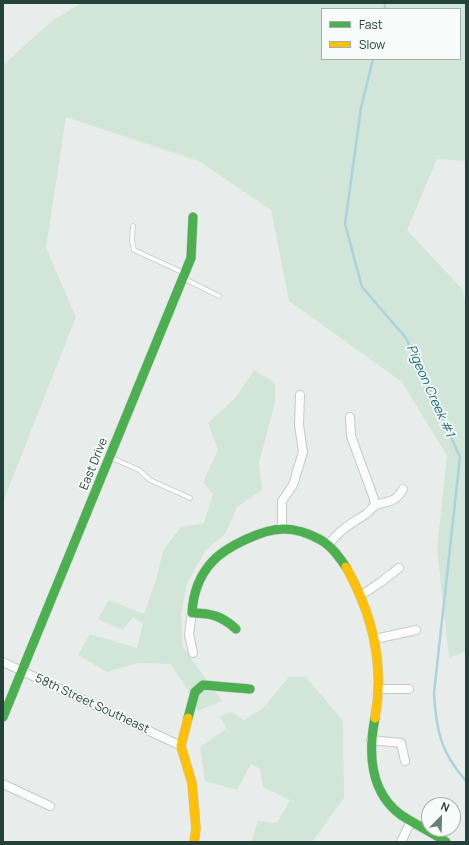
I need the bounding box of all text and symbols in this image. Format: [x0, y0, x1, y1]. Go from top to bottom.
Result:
legend [321, 8, 461, 60]
text: Fast [359, 16, 383, 33]
text: Slow [359, 36, 385, 53]
water label: Pigeon Creek #1 [403, 342, 457, 440]
street label: East Drive [77, 436, 111, 492]
street label: 58th Street Southeast [33, 671, 151, 737]
north arrow [421, 797, 461, 837]
text: N [439, 798, 452, 815]

